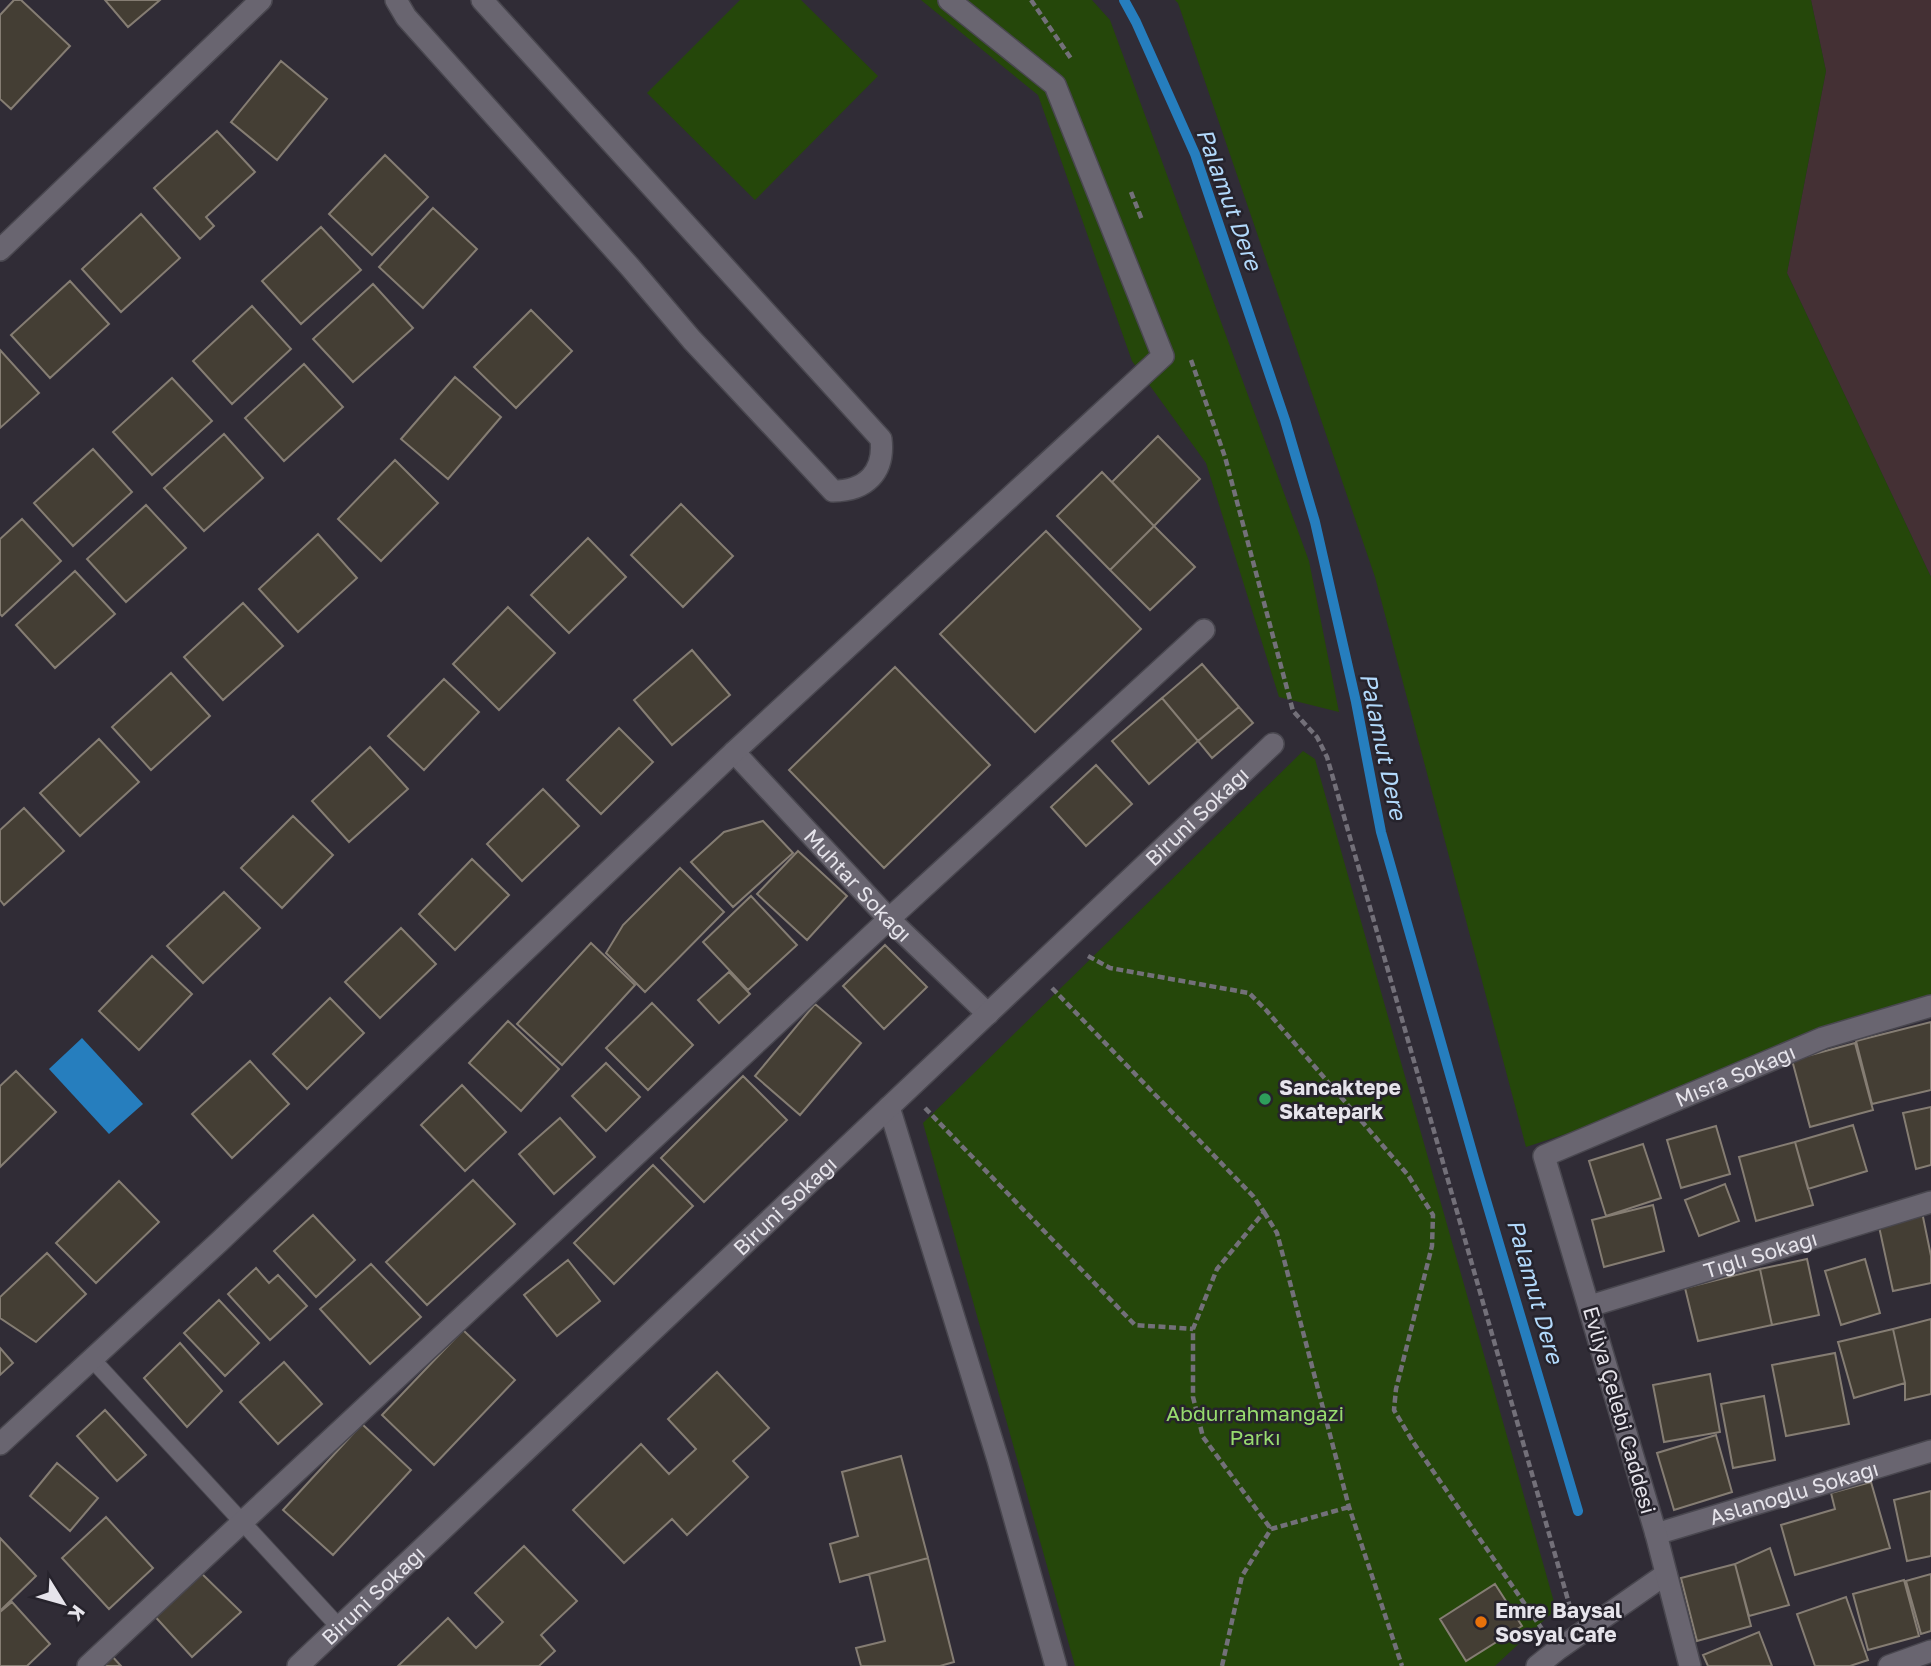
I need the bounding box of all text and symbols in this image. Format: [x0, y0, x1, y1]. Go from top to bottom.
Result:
water label: Palamut Dere [1191, 124, 1269, 275]
water label: Palamut Dere [1355, 670, 1414, 823]
street label: Biruni Sokağı [1140, 761, 1254, 871]
street label: Muhtar Sokağı [799, 823, 917, 947]
street label: Mısra Sokağı [1671, 1038, 1799, 1112]
place label: Sancaktepe Skatepark [1279, 1074, 1401, 1124]
marker: Sancaktepe Skatepark [1257, 1091, 1273, 1107]
street label: Biruni Sokağı [728, 1151, 842, 1261]
water label: Palamut Dere [1502, 1216, 1570, 1368]
street label: Tığlı Sokağı [1700, 1225, 1820, 1284]
street label: Evliya Çelebi Caddesi [1578, 1303, 1662, 1517]
park label: Abdurrahmangazi Parkı [1166, 1400, 1344, 1450]
street label: Aslanoğlu Sokağı [1706, 1455, 1881, 1530]
street label: Biruni Sokağı [316, 1540, 430, 1650]
north arrow [28, 1568, 98, 1638]
place label: Emre Baysal Sosyal Cafe [1495, 1597, 1622, 1647]
text: K [64, 1601, 90, 1626]
marker: Emre Baysal Sosyal Cafe [1473, 1614, 1489, 1630]

